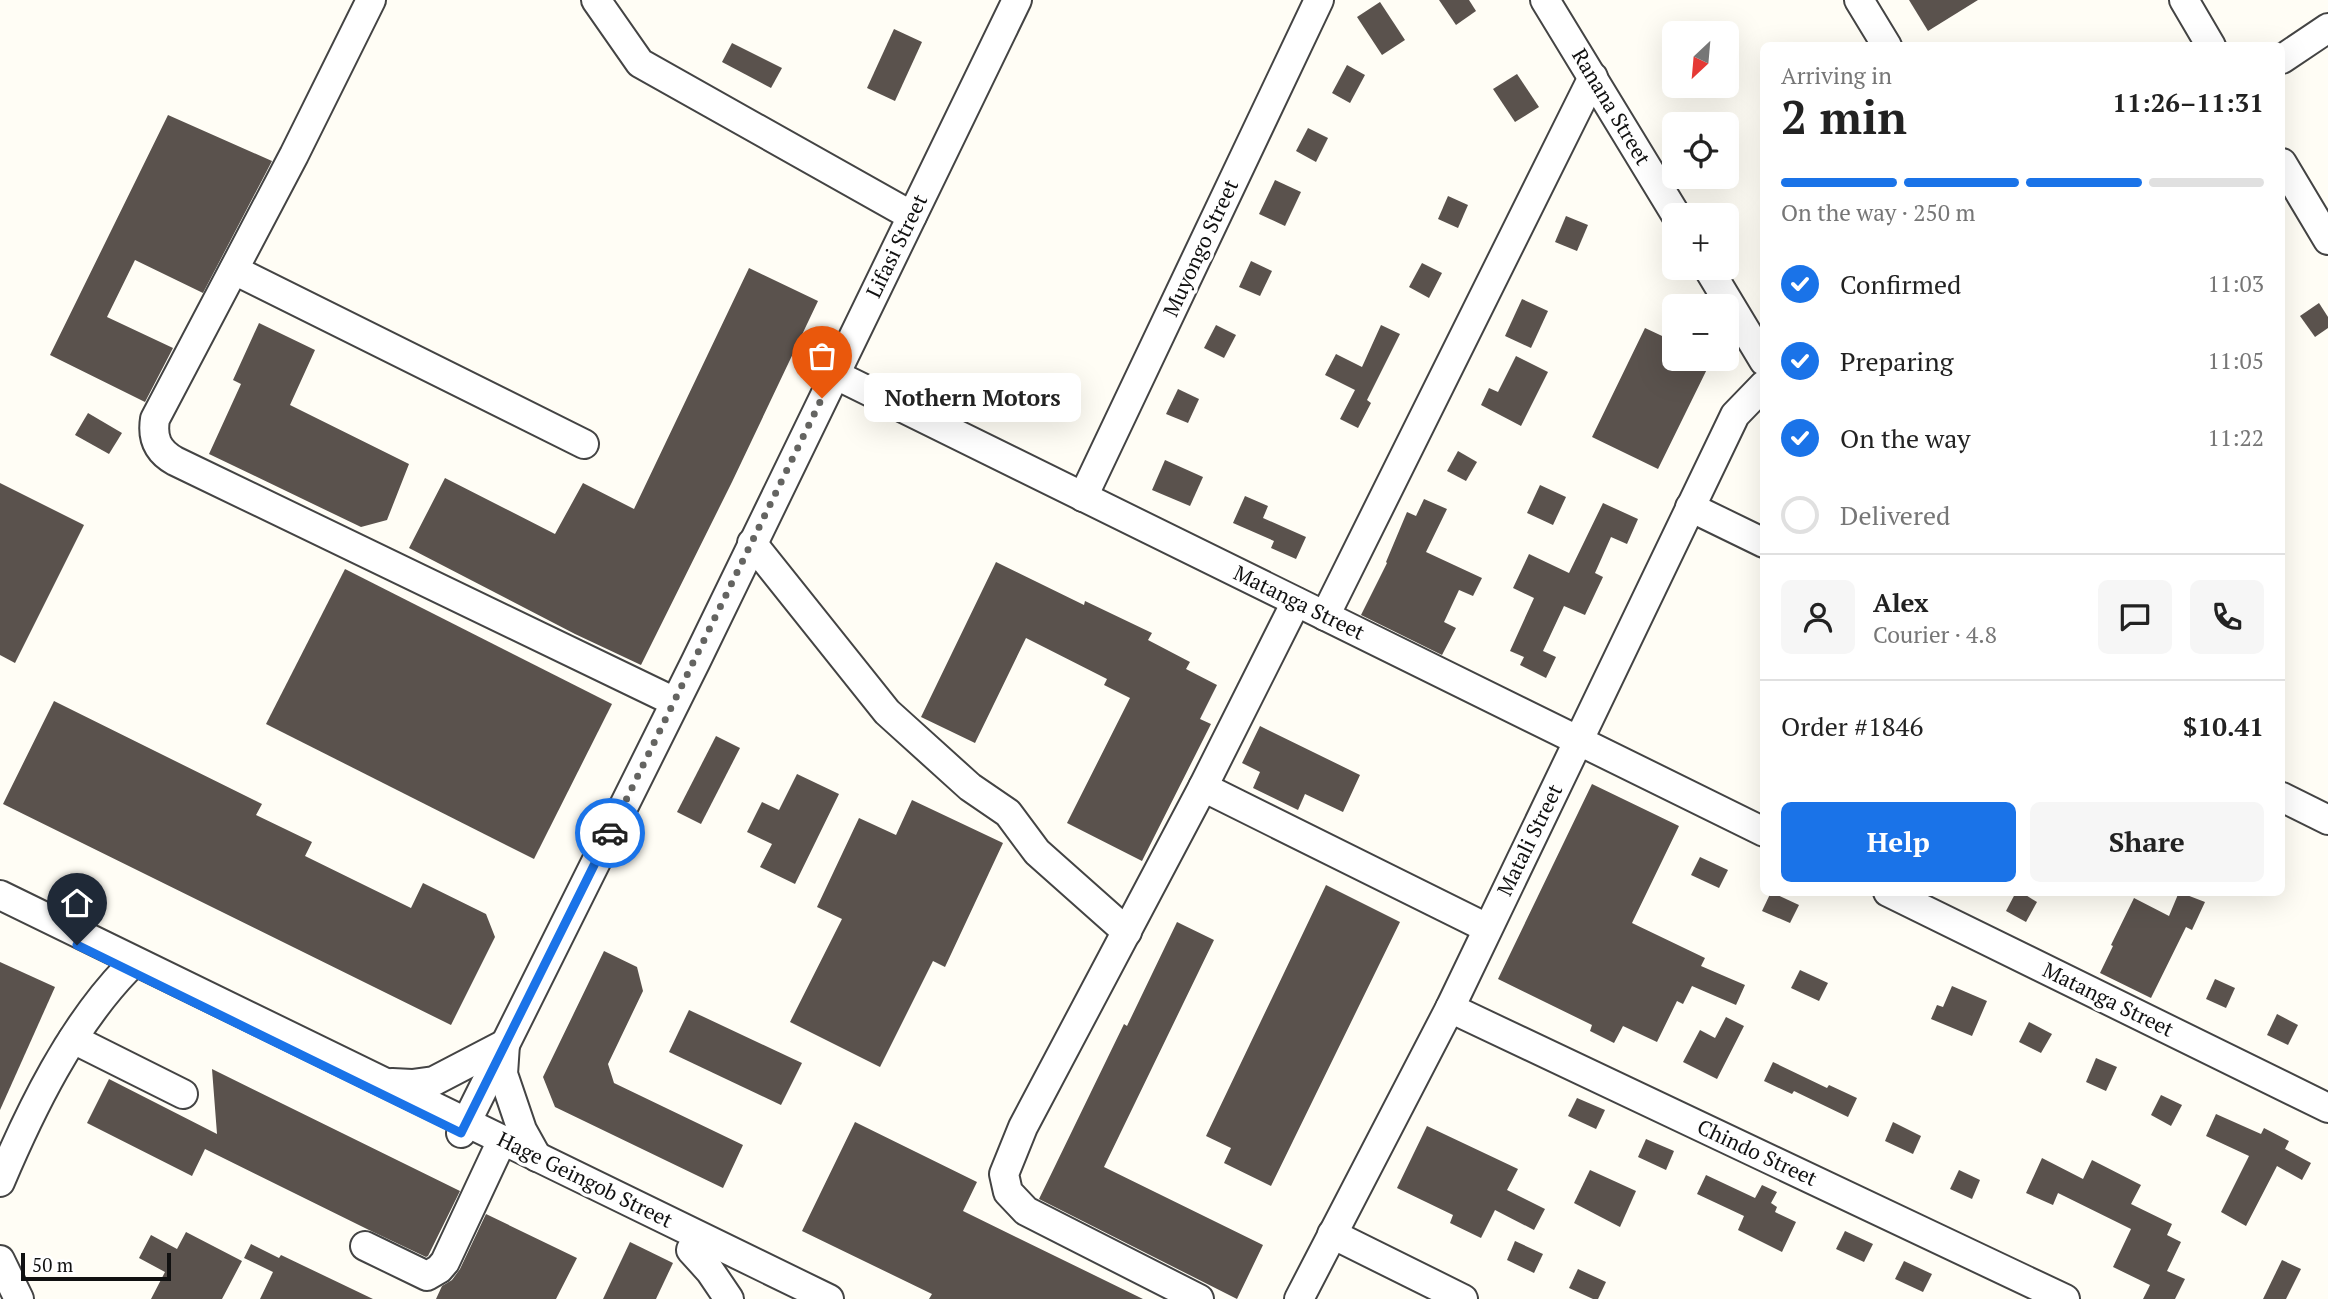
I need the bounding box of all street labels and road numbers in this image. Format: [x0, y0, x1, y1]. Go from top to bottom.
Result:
street label: Ranana Street [1566, 43, 1658, 170]
street label: Muyongo Street [1156, 174, 1244, 321]
street label: Lifasi Street [859, 189, 933, 302]
street label: Matanga Street [1229, 558, 1370, 646]
street label: Matali Street [1490, 779, 1568, 900]
street label: Matanga Street [2038, 955, 2179, 1043]
street label: Chindo Street [1693, 1112, 1822, 1192]
street label: Hage Geingob Street [493, 1125, 678, 1234]

